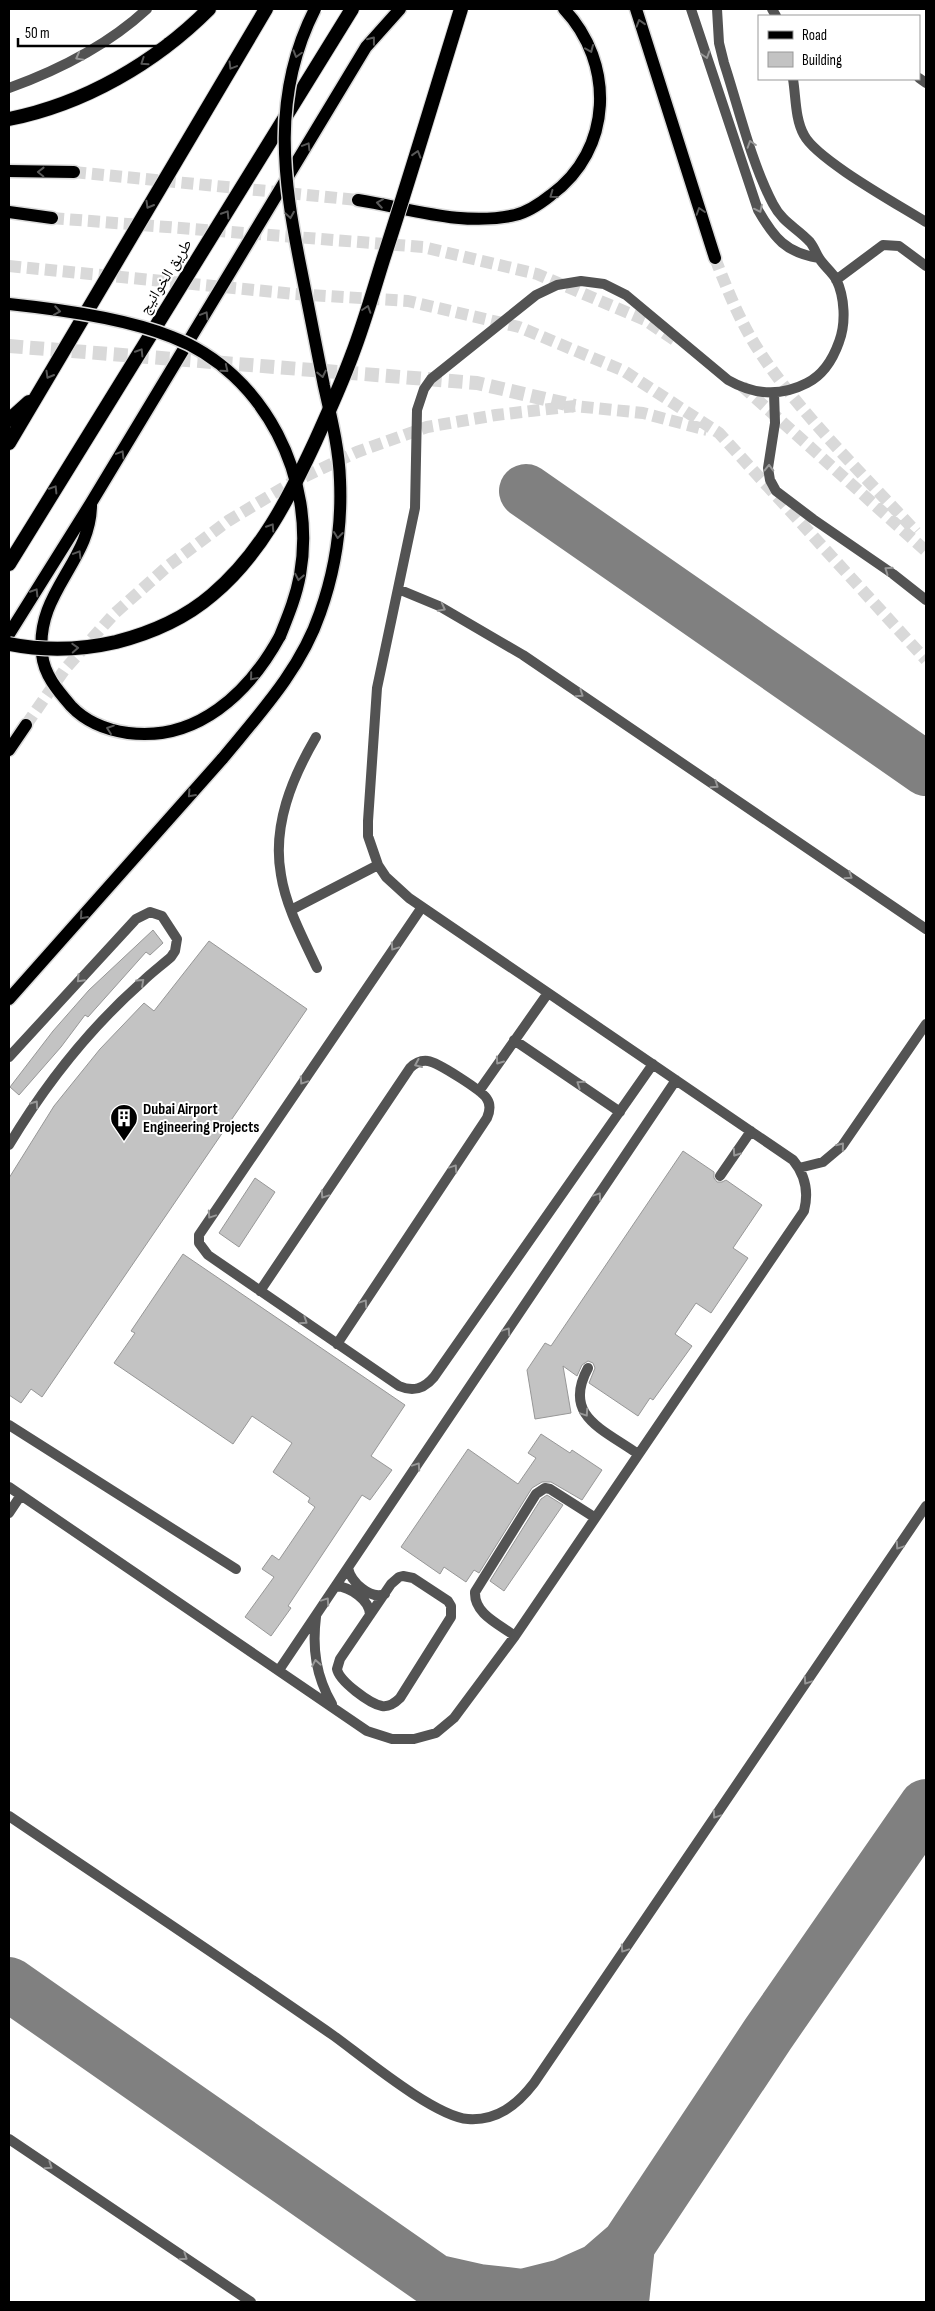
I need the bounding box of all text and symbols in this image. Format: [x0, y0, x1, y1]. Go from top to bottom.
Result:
scale bar [18, 15, 165, 47]
legend [758, 15, 920, 80]
one-way arrow [636, 19, 646, 28]
text: 50 m [25, 24, 50, 43]
text: Road [802, 26, 827, 45]
one-way arrow [367, 37, 375, 46]
one-way arrow [584, 44, 594, 53]
one-way arrow [75, 50, 84, 60]
one-way arrow [292, 50, 303, 58]
one-way arrow [700, 50, 710, 59]
text: Building [802, 51, 842, 70]
one-way arrow [140, 56, 150, 65]
one-way arrow [229, 60, 239, 69]
one-way arrow [747, 141, 757, 149]
one-way arrow [301, 143, 310, 152]
one-way arrow [411, 150, 421, 159]
one-way arrow [37, 167, 45, 177]
one-way arrow [549, 188, 558, 198]
one-way arrow [376, 199, 384, 209]
one-way arrow [145, 200, 155, 209]
one-way arrow [752, 204, 763, 213]
one-way arrow [695, 208, 705, 216]
one-way arrow [220, 210, 230, 219]
one-way arrow [285, 210, 295, 219]
street label: طريق الخوانيج [135, 236, 197, 318]
one-way arrow [362, 305, 372, 313]
one-way arrow [53, 306, 61, 316]
one-way arrow [198, 312, 208, 321]
one-way arrow [134, 348, 144, 357]
one-way arrow [219, 363, 228, 372]
one-way arrow [45, 370, 55, 379]
one-way arrow [316, 370, 327, 379]
one-way arrow [114, 451, 124, 460]
one-way arrow [764, 463, 774, 471]
one-way arrow [48, 486, 57, 495]
one-way arrow [265, 523, 274, 533]
one-way arrow [333, 531, 344, 539]
one-way arrow [71, 550, 81, 559]
one-way arrow [884, 567, 894, 576]
one-way arrow [295, 573, 305, 582]
one-way arrow [28, 589, 38, 598]
one-way arrow [437, 602, 446, 612]
one-way arrow [71, 642, 79, 653]
one-way arrow [251, 671, 259, 680]
one-way arrow [574, 688, 584, 697]
one-way arrow [106, 725, 115, 735]
one-way arrow [709, 779, 719, 788]
one-way arrow [188, 789, 197, 798]
one-way arrow [844, 870, 853, 879]
one-way arrow [80, 910, 89, 919]
one-way arrow [391, 941, 400, 951]
one-way arrow [77, 974, 86, 983]
one-way arrow [136, 979, 145, 988]
one-way arrow [496, 1055, 505, 1065]
one-way arrow [414, 1058, 423, 1068]
one-way arrow [299, 1076, 309, 1085]
one-way arrow [576, 1081, 586, 1090]
one-way arrow [29, 1100, 38, 1110]
place label: Dubai Airport Engineering Projects [143, 1100, 259, 1137]
building icon: Dubai Airport Engineering Projects [109, 1103, 139, 1142]
one-way arrow [835, 1143, 843, 1152]
one-way arrow [733, 1148, 742, 1157]
one-way arrow [448, 1164, 457, 1173]
one-way arrow [321, 1190, 330, 1199]
one-way arrow [592, 1193, 601, 1202]
one-way arrow [208, 1210, 217, 1219]
one-way arrow [358, 1299, 367, 1309]
one-way arrow [298, 1315, 308, 1324]
one-way arrow [501, 1328, 511, 1337]
one-way arrow [579, 1407, 588, 1416]
one-way arrow [411, 1462, 420, 1472]
one-way arrow [896, 1541, 905, 1550]
one-way arrow [320, 1597, 329, 1607]
one-way arrow [312, 1659, 322, 1667]
one-way arrow [804, 1675, 813, 1685]
one-way arrow [713, 1809, 722, 1819]
one-way arrow [621, 1944, 631, 1953]
one-way arrow [43, 2160, 53, 2169]
one-way arrow [178, 2251, 188, 2260]

